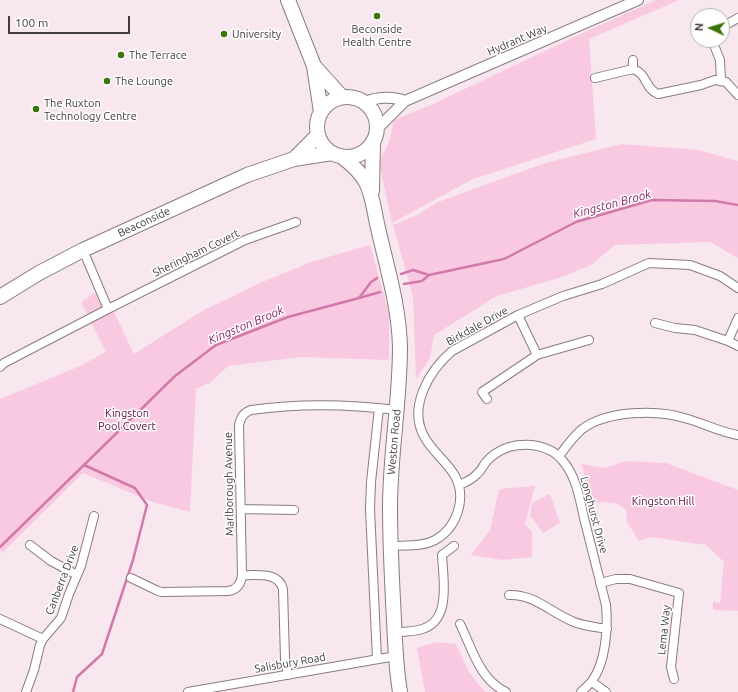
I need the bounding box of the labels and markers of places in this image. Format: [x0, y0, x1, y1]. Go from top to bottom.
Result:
marker: Beconside Health Centre [372, 11, 382, 21]
place label: Beconside Health Centre [342, 22, 412, 48]
place label: University [232, 27, 281, 41]
marker: University [219, 29, 229, 39]
place label: The Terrace [129, 48, 187, 62]
marker: The Terrace [116, 50, 126, 60]
place label: The Lounge [115, 74, 173, 88]
marker: The Lounge [102, 76, 112, 86]
place label: The Ruxton Technology Centre [44, 96, 137, 122]
marker: The Ruxton Technology Centre [31, 104, 41, 114]

